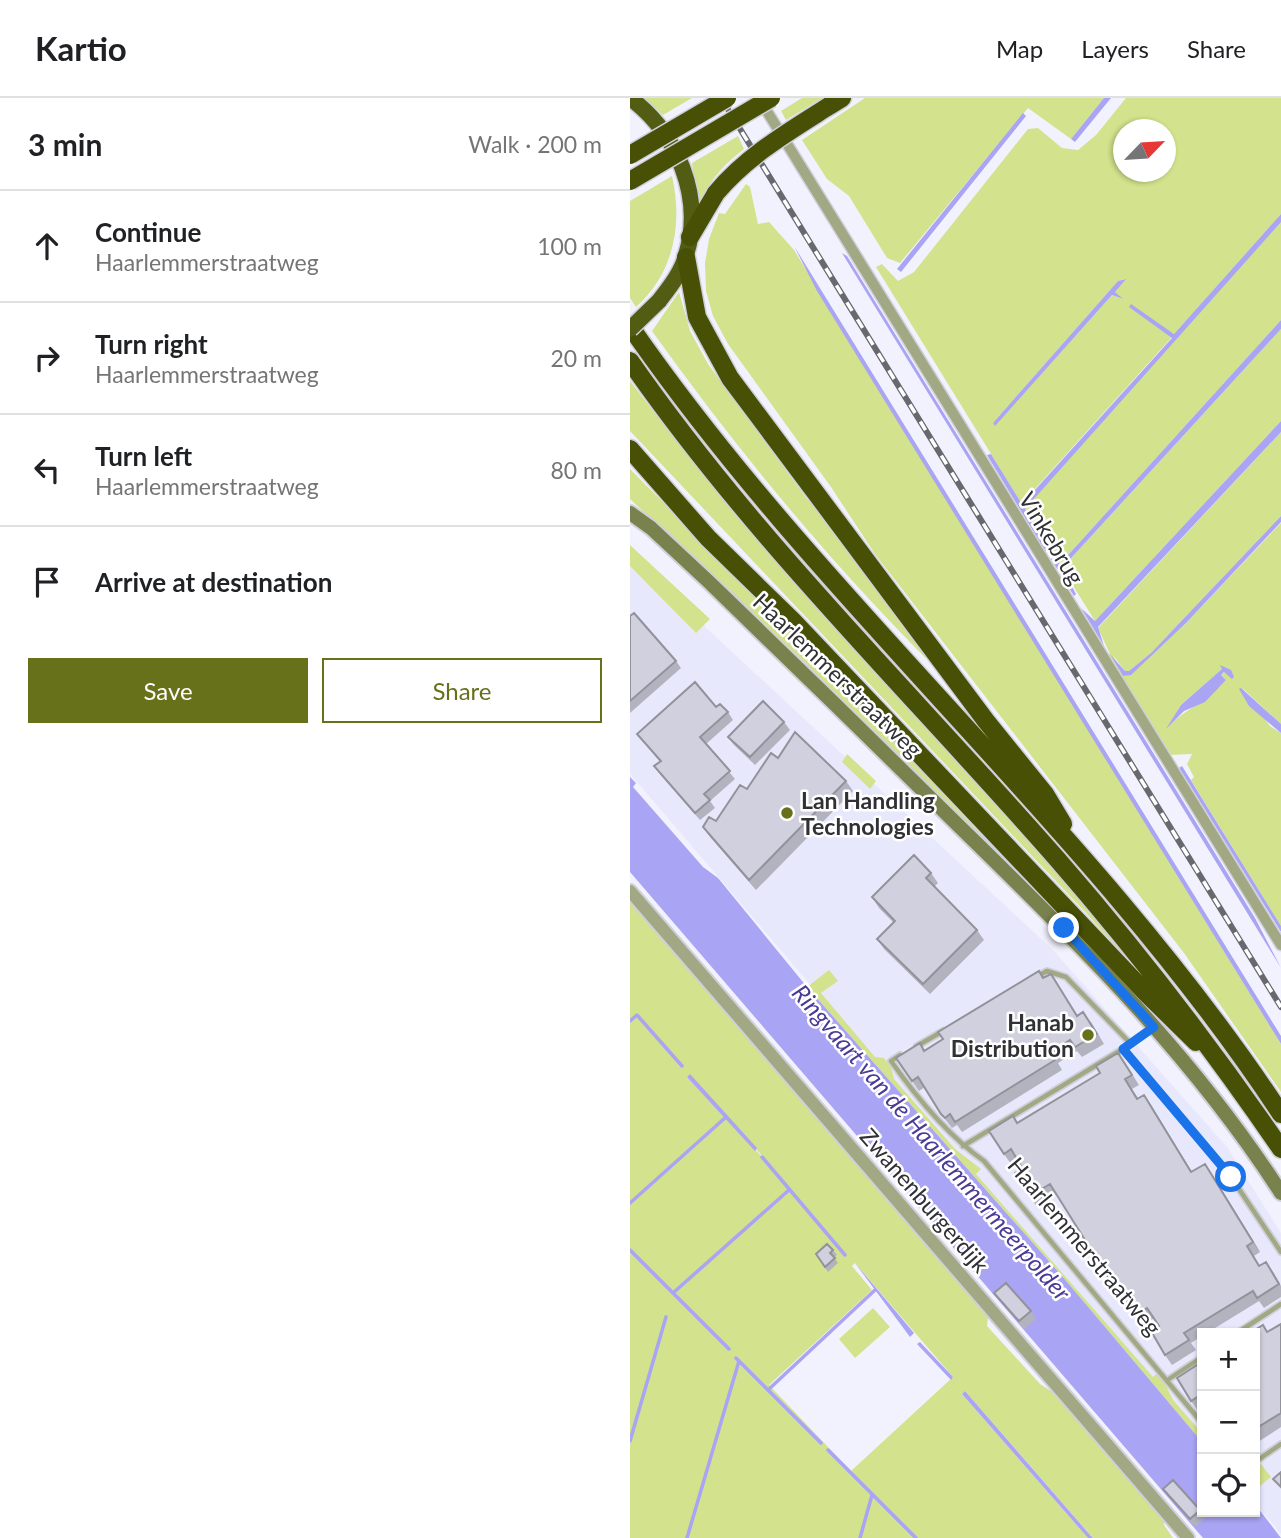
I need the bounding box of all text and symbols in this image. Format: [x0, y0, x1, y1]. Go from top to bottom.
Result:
text: Kartio [35, 28, 127, 68]
text: Map [996, 34, 1043, 63]
text: Layers [1081, 34, 1149, 63]
text: Share [1187, 34, 1246, 63]
north arrow [1113, 119, 1176, 182]
text: 3 min [28, 126, 102, 162]
text: Walk · 200 m [468, 130, 602, 158]
text: Continue [95, 216, 201, 248]
icon: ahead [28, 227, 66, 265]
text: 100 m [537, 232, 602, 260]
text: Haarlemmerstraatweg [95, 248, 319, 276]
text: Turn right [95, 328, 208, 360]
icon: right [28, 339, 66, 377]
text: 20 m [551, 344, 602, 372]
text: Haarlemmerstraatweg [95, 360, 319, 388]
text: Turn left [95, 440, 192, 472]
icon: left [28, 451, 66, 489]
text: 80 m [551, 456, 602, 484]
text: Haarlemmerstraatweg [95, 472, 319, 500]
street label: Vinkebrug [1013, 487, 1091, 589]
icon: arrive [28, 563, 66, 601]
text: Arrive at destination [95, 566, 332, 598]
street label: Haarlemmerstraatweg [748, 587, 928, 763]
button: Save [28, 658, 308, 723]
button: Share [322, 658, 602, 723]
place label: Lan Handling Technologies [801, 786, 935, 840]
marker: Lan Handling Technologies [779, 805, 795, 821]
route end [1048, 912, 1079, 943]
water label: Ringvaart van de Haarlemmermeerpolder [787, 978, 1078, 1307]
place label: Hanab Distribution [951, 1008, 1074, 1062]
marker: Hanab Distribution [1080, 1027, 1096, 1043]
street label: Zwanenburgerdijk [855, 1122, 995, 1278]
street label: Haarlemmerstraatweg [1002, 1151, 1168, 1341]
route start [1215, 1161, 1246, 1192]
map controls [1197, 1328, 1260, 1517]
button: + [1197, 1328, 1260, 1391]
button: − [1197, 1391, 1260, 1454]
button: locate [1197, 1454, 1260, 1517]

